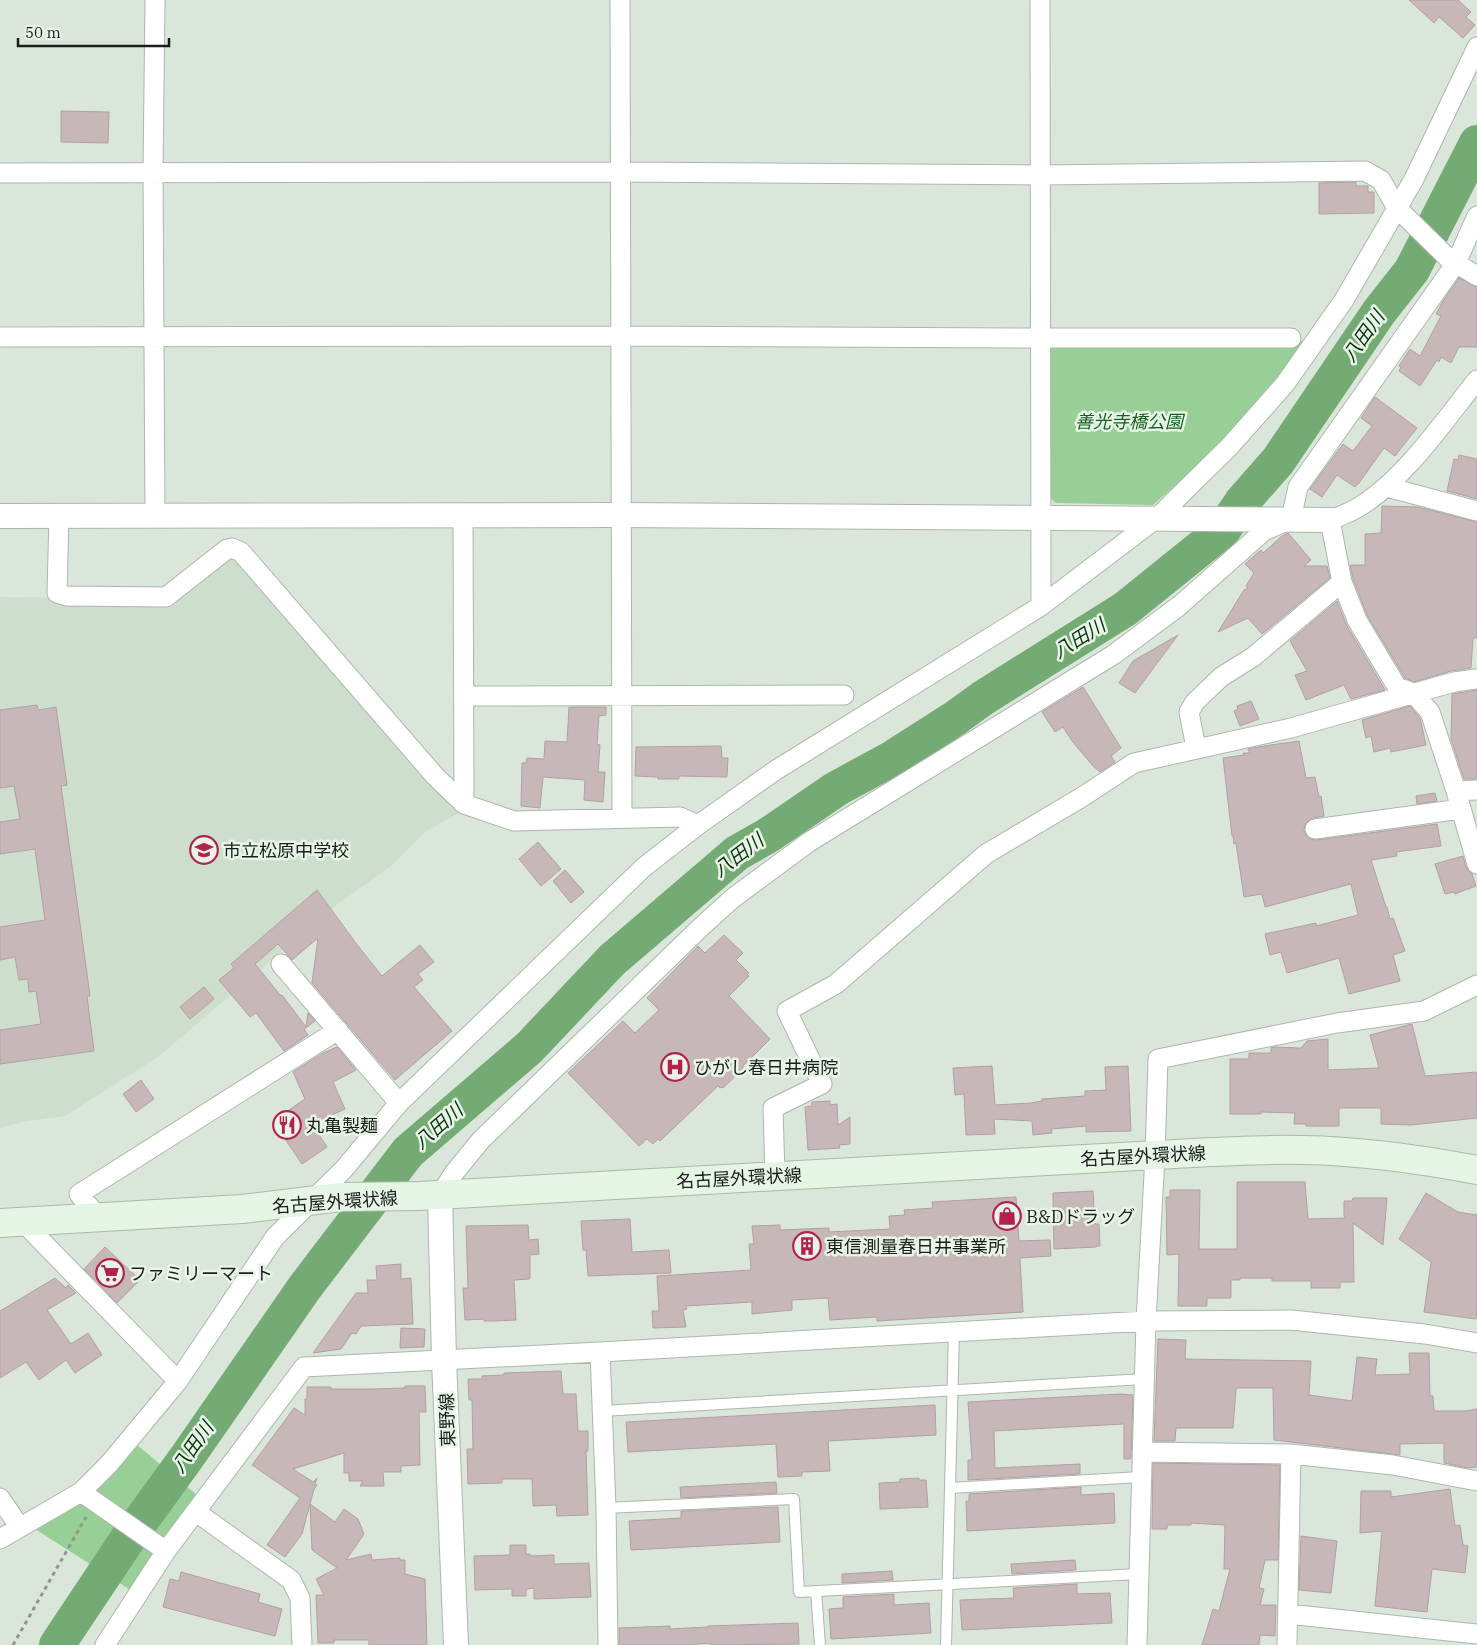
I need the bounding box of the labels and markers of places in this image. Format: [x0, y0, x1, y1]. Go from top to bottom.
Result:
school or university icon: 市立松原中学校 [189, 835, 219, 865]
place label: 市立松原中学校 [223, 839, 349, 862]
hospital icon: ひがし春日井病院 [660, 1052, 690, 1082]
place label: ひがし春日井病院 [694, 1056, 838, 1079]
restaurant icon: 丸亀製麺 [272, 1110, 302, 1140]
place label: 丸亀製麺 [306, 1114, 378, 1137]
shop icon: B&Dドラッグ [992, 1201, 1022, 1231]
place label: B&Dドラッグ [1026, 1205, 1135, 1228]
building icon: 東信測量春日井事業所 [792, 1231, 822, 1261]
place label: 東信測量春日井事業所 [826, 1235, 1006, 1258]
supermarket icon: ファミリーマート [95, 1258, 125, 1288]
place label: ファミリーマート [129, 1262, 273, 1285]

